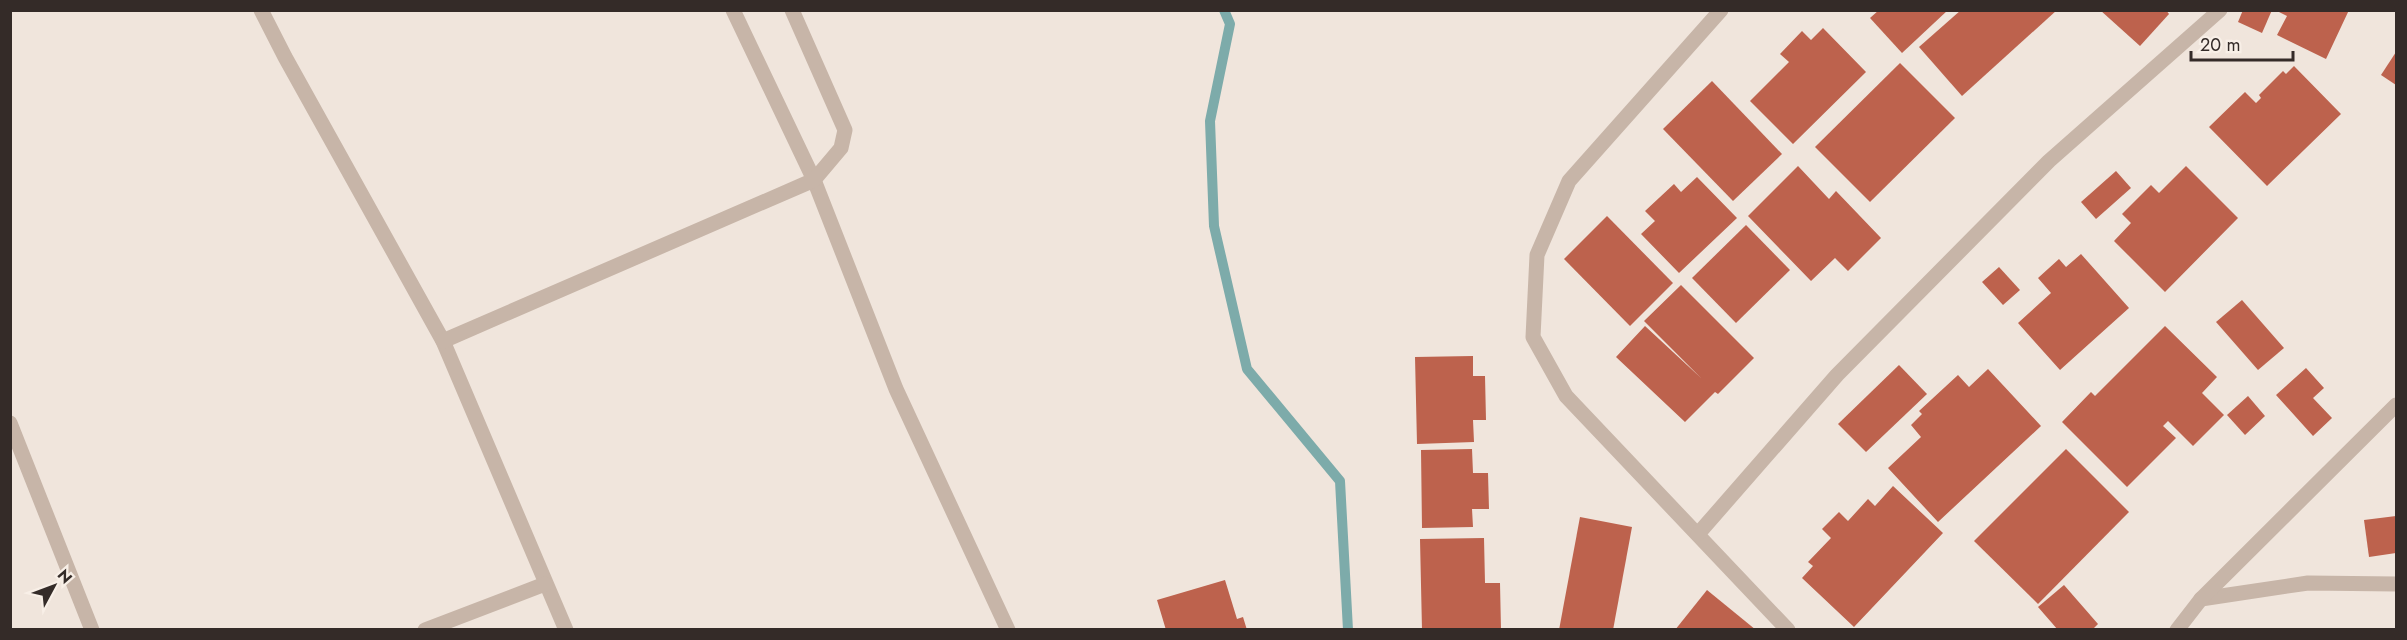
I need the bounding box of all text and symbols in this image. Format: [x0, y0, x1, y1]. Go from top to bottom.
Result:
scale bar [2191, 24, 2293, 62]
text: 20 m [2200, 32, 2240, 58]
north arrow [24, 556, 84, 616]
text: N [52, 564, 78, 589]

